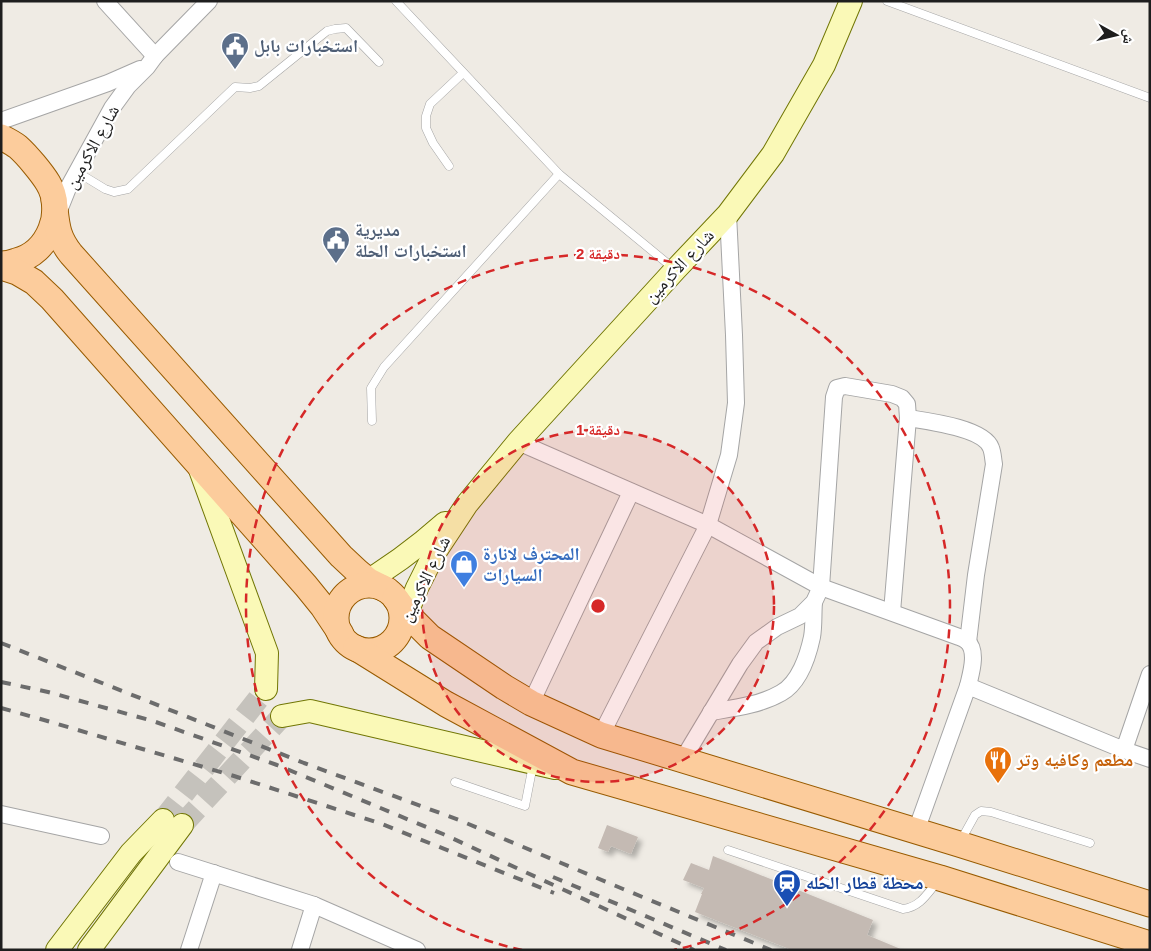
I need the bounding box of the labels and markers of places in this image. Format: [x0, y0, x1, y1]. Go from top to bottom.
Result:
public building icon: استخبارات بابل [220, 31, 250, 70]
place label: استخبارات بابل [254, 36, 358, 57]
place label: مديرية استخبارات الحلة [355, 220, 467, 262]
public building icon: مديرية استخبارات الحلة [321, 225, 351, 264]
place label: المحترف لانارة السيارات [483, 544, 580, 585]
shop icon: المحترف لانارة السيارات [449, 549, 479, 588]
centre of rings [589, 597, 607, 615]
restaurant icon: مطعم وكافيه وتر [983, 745, 1013, 784]
place label: مطعم وكافيه وتر [1016, 750, 1133, 772]
station icon: محطة قطار الحله [772, 868, 802, 907]
place label: محطة قطار الحله [806, 873, 923, 893]

